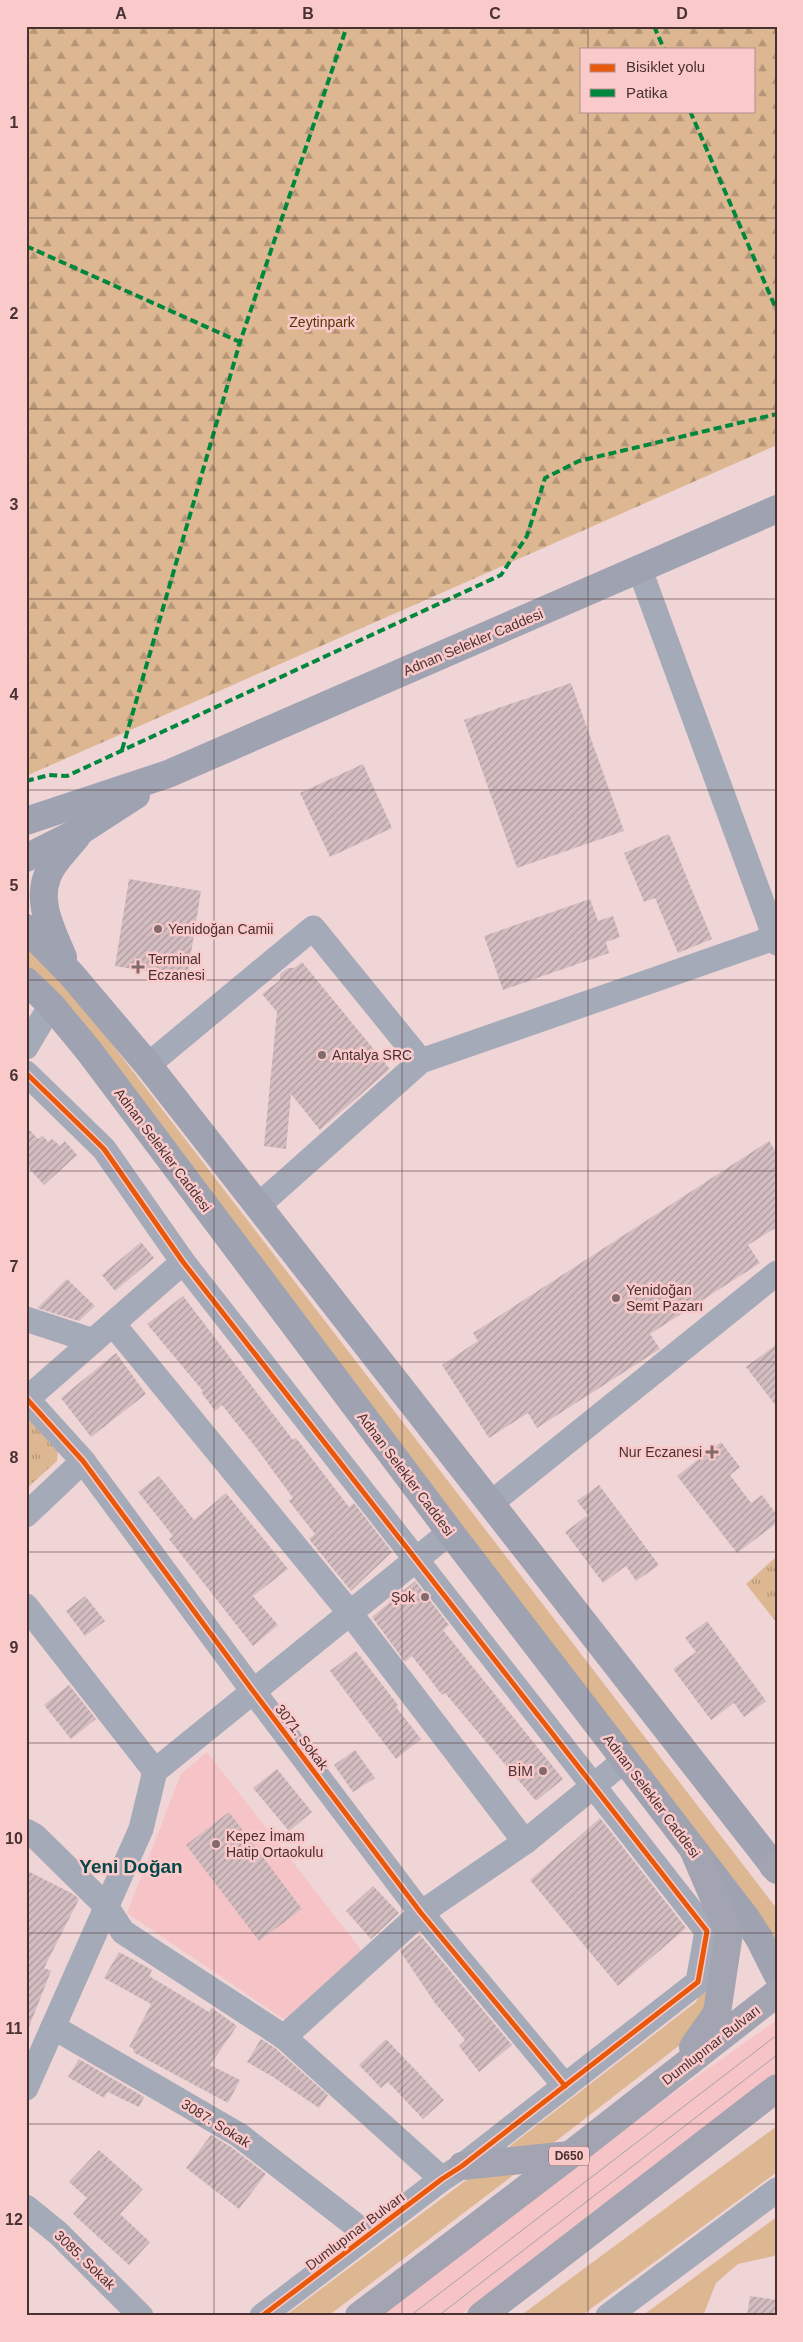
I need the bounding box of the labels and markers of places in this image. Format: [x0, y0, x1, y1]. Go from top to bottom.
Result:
place label: Yenidoğan Camii [168, 921, 273, 937]
marker: Yenidoğan Camii [152, 923, 164, 935]
place label: Terminal Eczanesi [148, 951, 205, 983]
marker: Terminal Eczanesi [132, 961, 144, 973]
place label: Antalya SRC [332, 1047, 412, 1063]
marker: Antalya SRC [316, 1049, 328, 1061]
place label: Yenidoğan Semt Pazarı [626, 1282, 703, 1314]
marker: Yenidoğan Semt Pazarı [610, 1292, 622, 1304]
place label: Nur Eczanesi [619, 1444, 702, 1460]
marker: Nur Eczanesi [706, 1446, 718, 1458]
place label: Şok [391, 1589, 416, 1605]
marker: Şok [419, 1591, 431, 1603]
place label: BİM [508, 1762, 533, 1779]
marker: BİM [537, 1765, 549, 1777]
place label: Kepez İmam Hatip Ortaokulu [226, 1827, 323, 1860]
marker: Kepez İmam Hatip Ortaokulu [210, 1838, 222, 1850]

